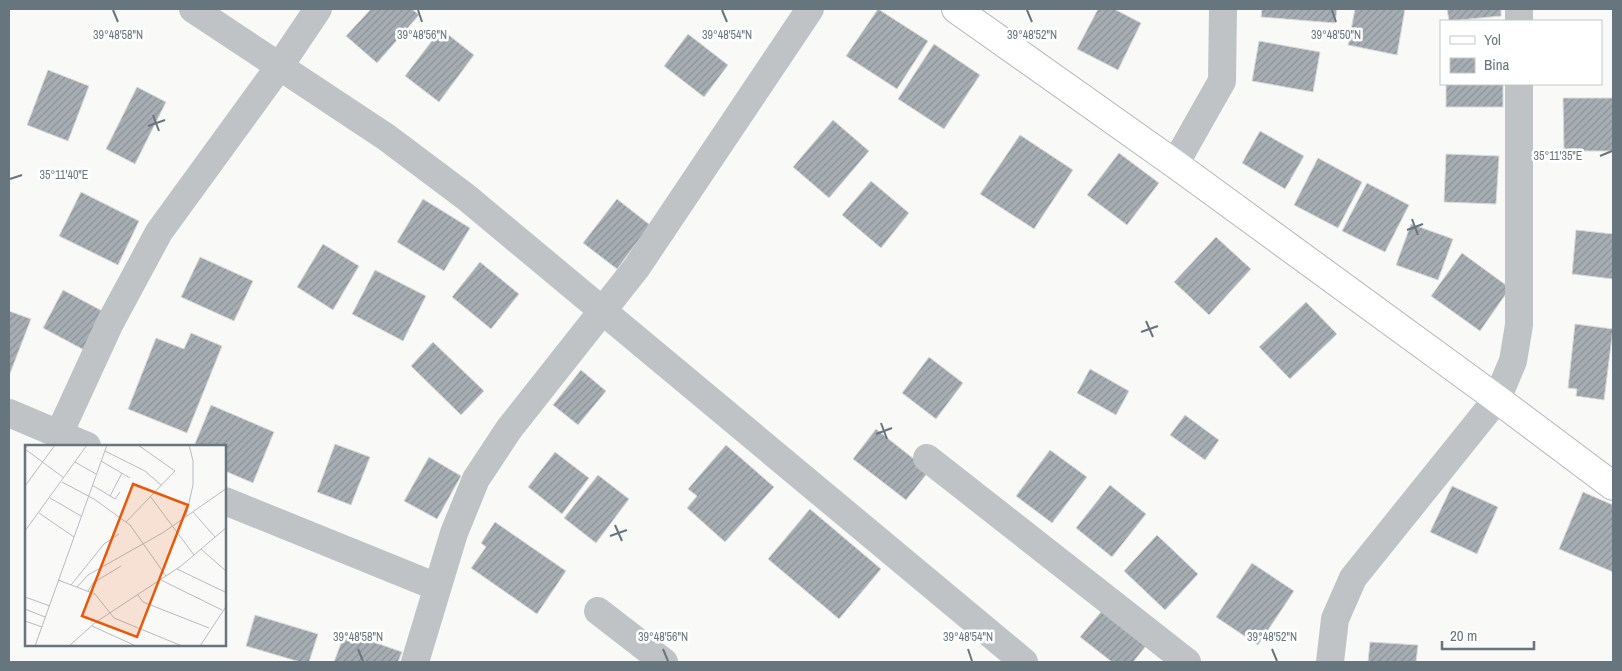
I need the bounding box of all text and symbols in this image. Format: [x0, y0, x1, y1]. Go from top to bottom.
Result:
legend [1440, 20, 1602, 85]
text: 39°48'58"N [93, 27, 143, 43]
text: 39°48'56"N [397, 27, 447, 43]
text: 39°48'54"N [702, 27, 752, 43]
text: 39°48'52"N [1007, 27, 1057, 43]
text: 39°48'50"N [1311, 27, 1361, 43]
text: Yol [1484, 29, 1501, 50]
text: Bina [1484, 54, 1509, 75]
text: 35°11'35"E [1534, 148, 1582, 164]
text: 35°11'40"E [40, 167, 88, 183]
inset map [25, 445, 226, 646]
scale bar [1442, 618, 1534, 650]
text: 20 m [1450, 625, 1477, 646]
text: 39°48'58"N [333, 629, 383, 645]
text: 39°48'56"N [638, 629, 688, 645]
text: 39°48'54"N [943, 629, 993, 645]
text: 39°48'52"N [1247, 629, 1297, 645]

